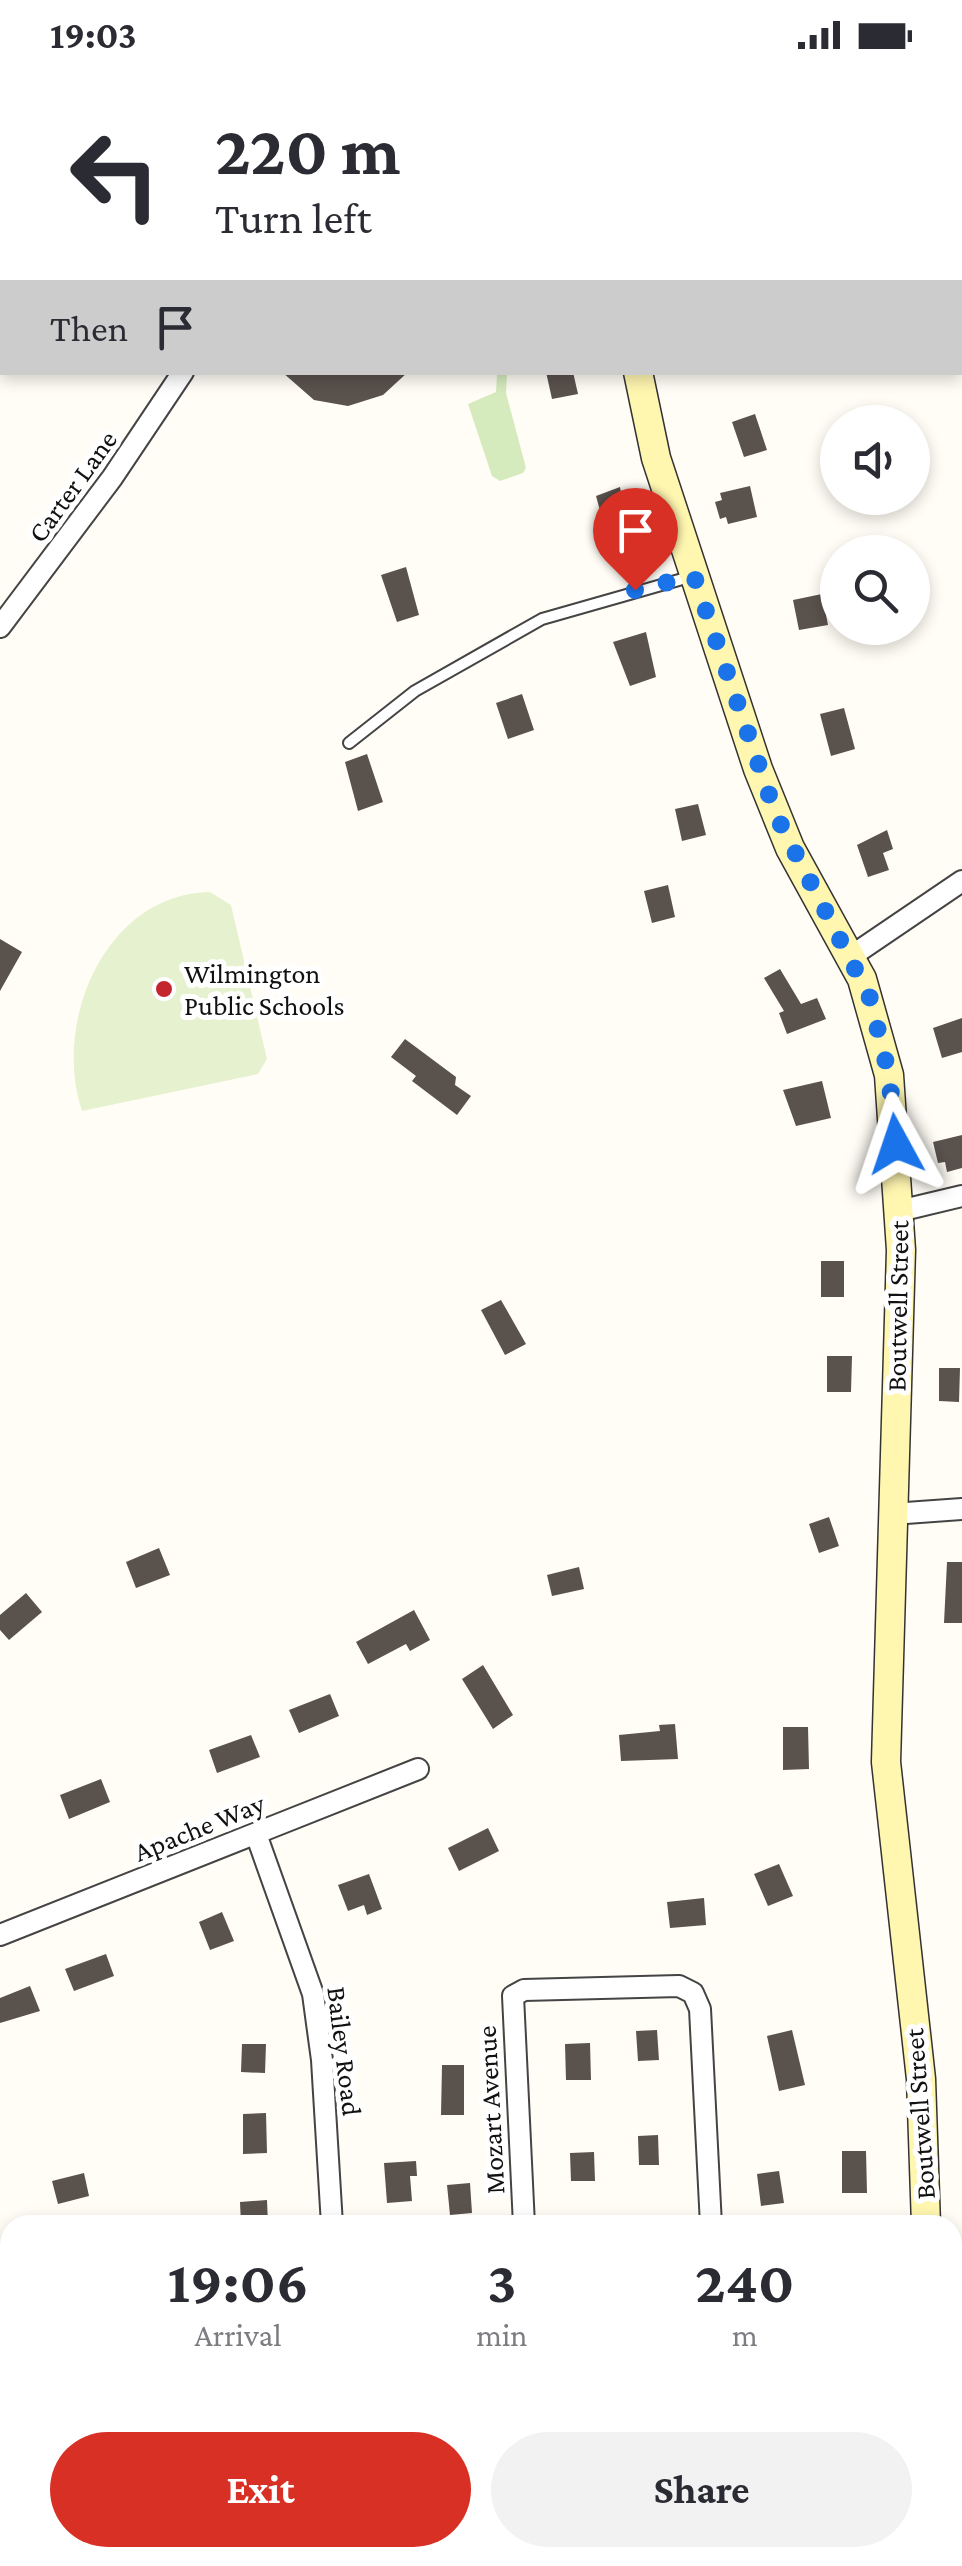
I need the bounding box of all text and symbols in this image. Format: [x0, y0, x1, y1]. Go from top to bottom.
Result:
text: 19:03 [50, 14, 137, 56]
icon: left [50, 110, 180, 240]
text: 220 m [215, 111, 401, 189]
text: Turn left [215, 193, 372, 243]
icon: arrive [148, 300, 203, 355]
text: Then [50, 307, 128, 349]
map controls [820, 405, 930, 645]
button: sound [820, 405, 930, 515]
street label: Carter Lane [22, 425, 123, 548]
pin [593, 488, 678, 591]
icon: arrive [608, 503, 663, 558]
button: search [820, 535, 930, 645]
place label: Wilmington Public Schools [184, 958, 345, 1021]
marker: Wilmington Public Schools [153, 978, 175, 1000]
position arrow [844, 1092, 948, 1196]
street label: Boutwell Street [881, 1219, 915, 1392]
street label: Apache Way [129, 1787, 270, 1868]
street label: Bailey Road [321, 1985, 368, 2118]
street label: Mozart Avenue [471, 2025, 510, 2195]
street label: Boutwell Street [898, 2027, 941, 2201]
text: 19:06 [168, 2248, 309, 2315]
text: 3 [487, 2248, 517, 2315]
text: 240 [695, 2248, 794, 2315]
text: Arrival [195, 2317, 282, 2353]
text: min [476, 2317, 528, 2353]
text: m [732, 2317, 758, 2353]
button: Exit [50, 2432, 471, 2547]
button: Share [491, 2432, 912, 2547]

